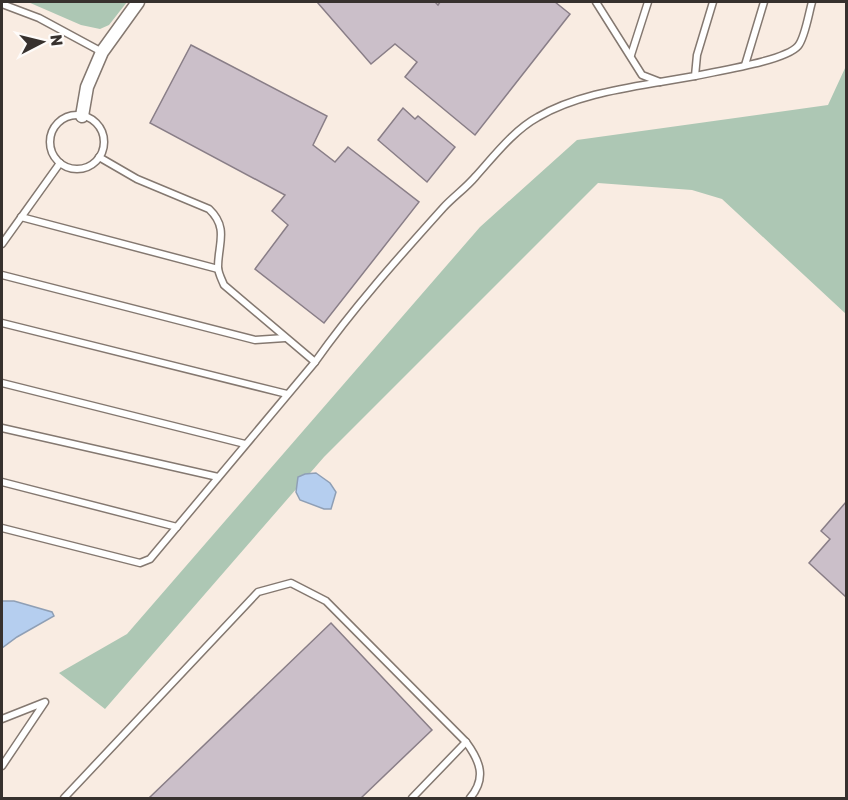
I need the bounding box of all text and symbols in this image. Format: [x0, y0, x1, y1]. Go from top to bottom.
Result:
north arrow [12, 12, 72, 72]
text: N [46, 33, 67, 47]

